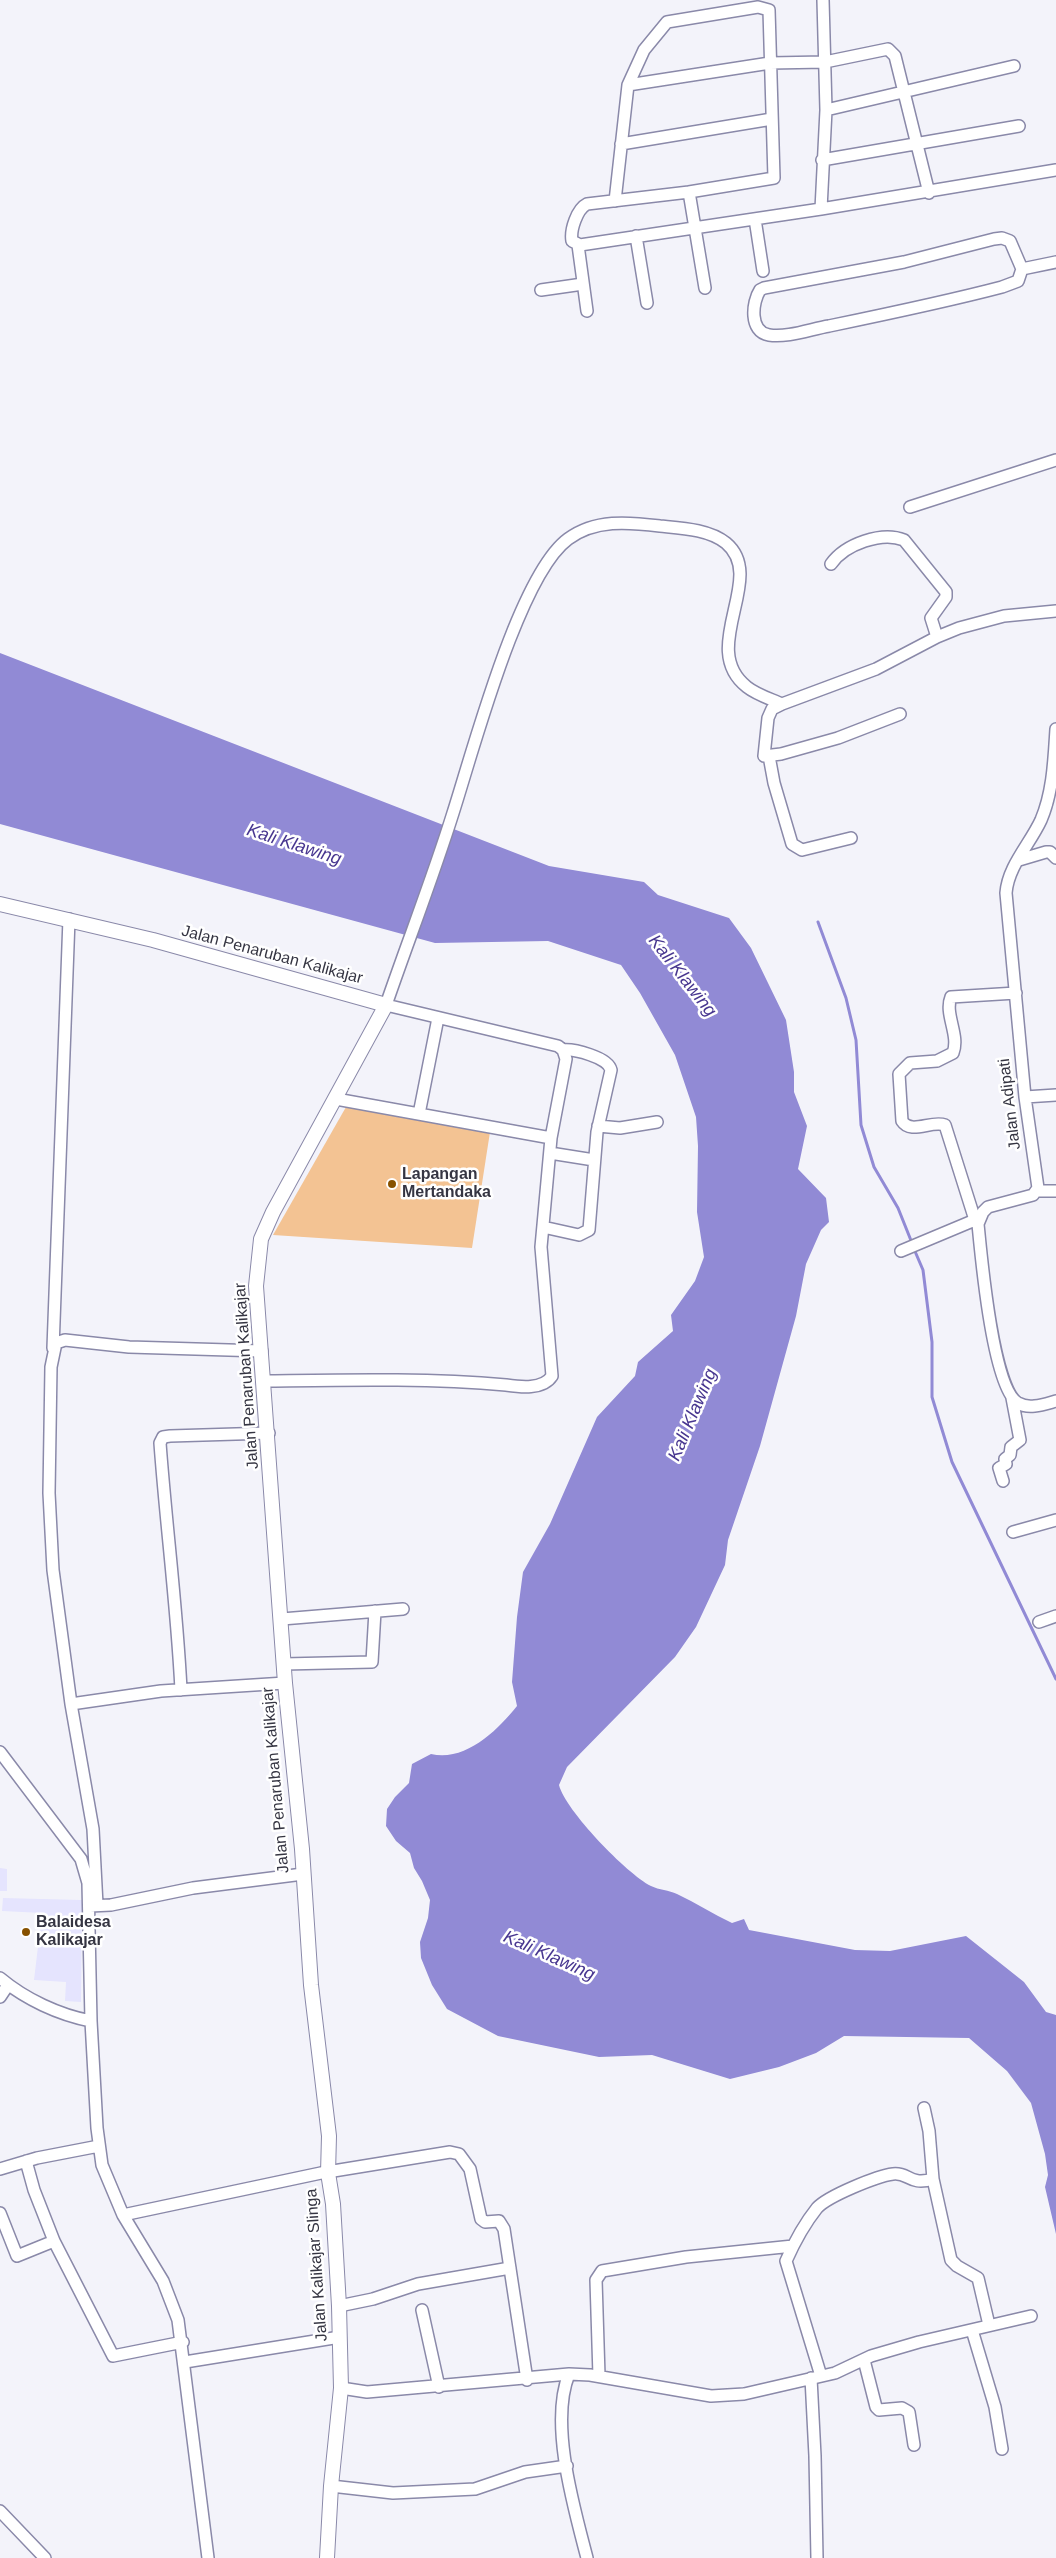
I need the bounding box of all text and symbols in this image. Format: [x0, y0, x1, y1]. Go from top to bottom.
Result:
water label: Kali Klawing [244, 820, 344, 870]
street label: Jalan Penaruban Kalikajar [179, 922, 365, 988]
water label: Kali Klawing [643, 931, 721, 1021]
street label: Jalan Adipati [995, 1057, 1025, 1151]
place label: Lapangan Mertandaka [402, 1165, 491, 1203]
marker: Lapangan Mertandaka [386, 1178, 398, 1190]
street label: Jalan Penaruban Kalikajar [231, 1282, 263, 1470]
water label: Kali Klawing [664, 1366, 722, 1464]
street label: Jalan Penaruban Kalikajar [258, 1686, 294, 1874]
place label: Balaidesa Kalikajar [36, 1913, 111, 1951]
marker: Balaidesa Kalikajar [20, 1926, 32, 1938]
water label: Kali Klawing [500, 1926, 598, 1986]
street label: Jalan Kalikajar Slinga [302, 2188, 332, 2342]

